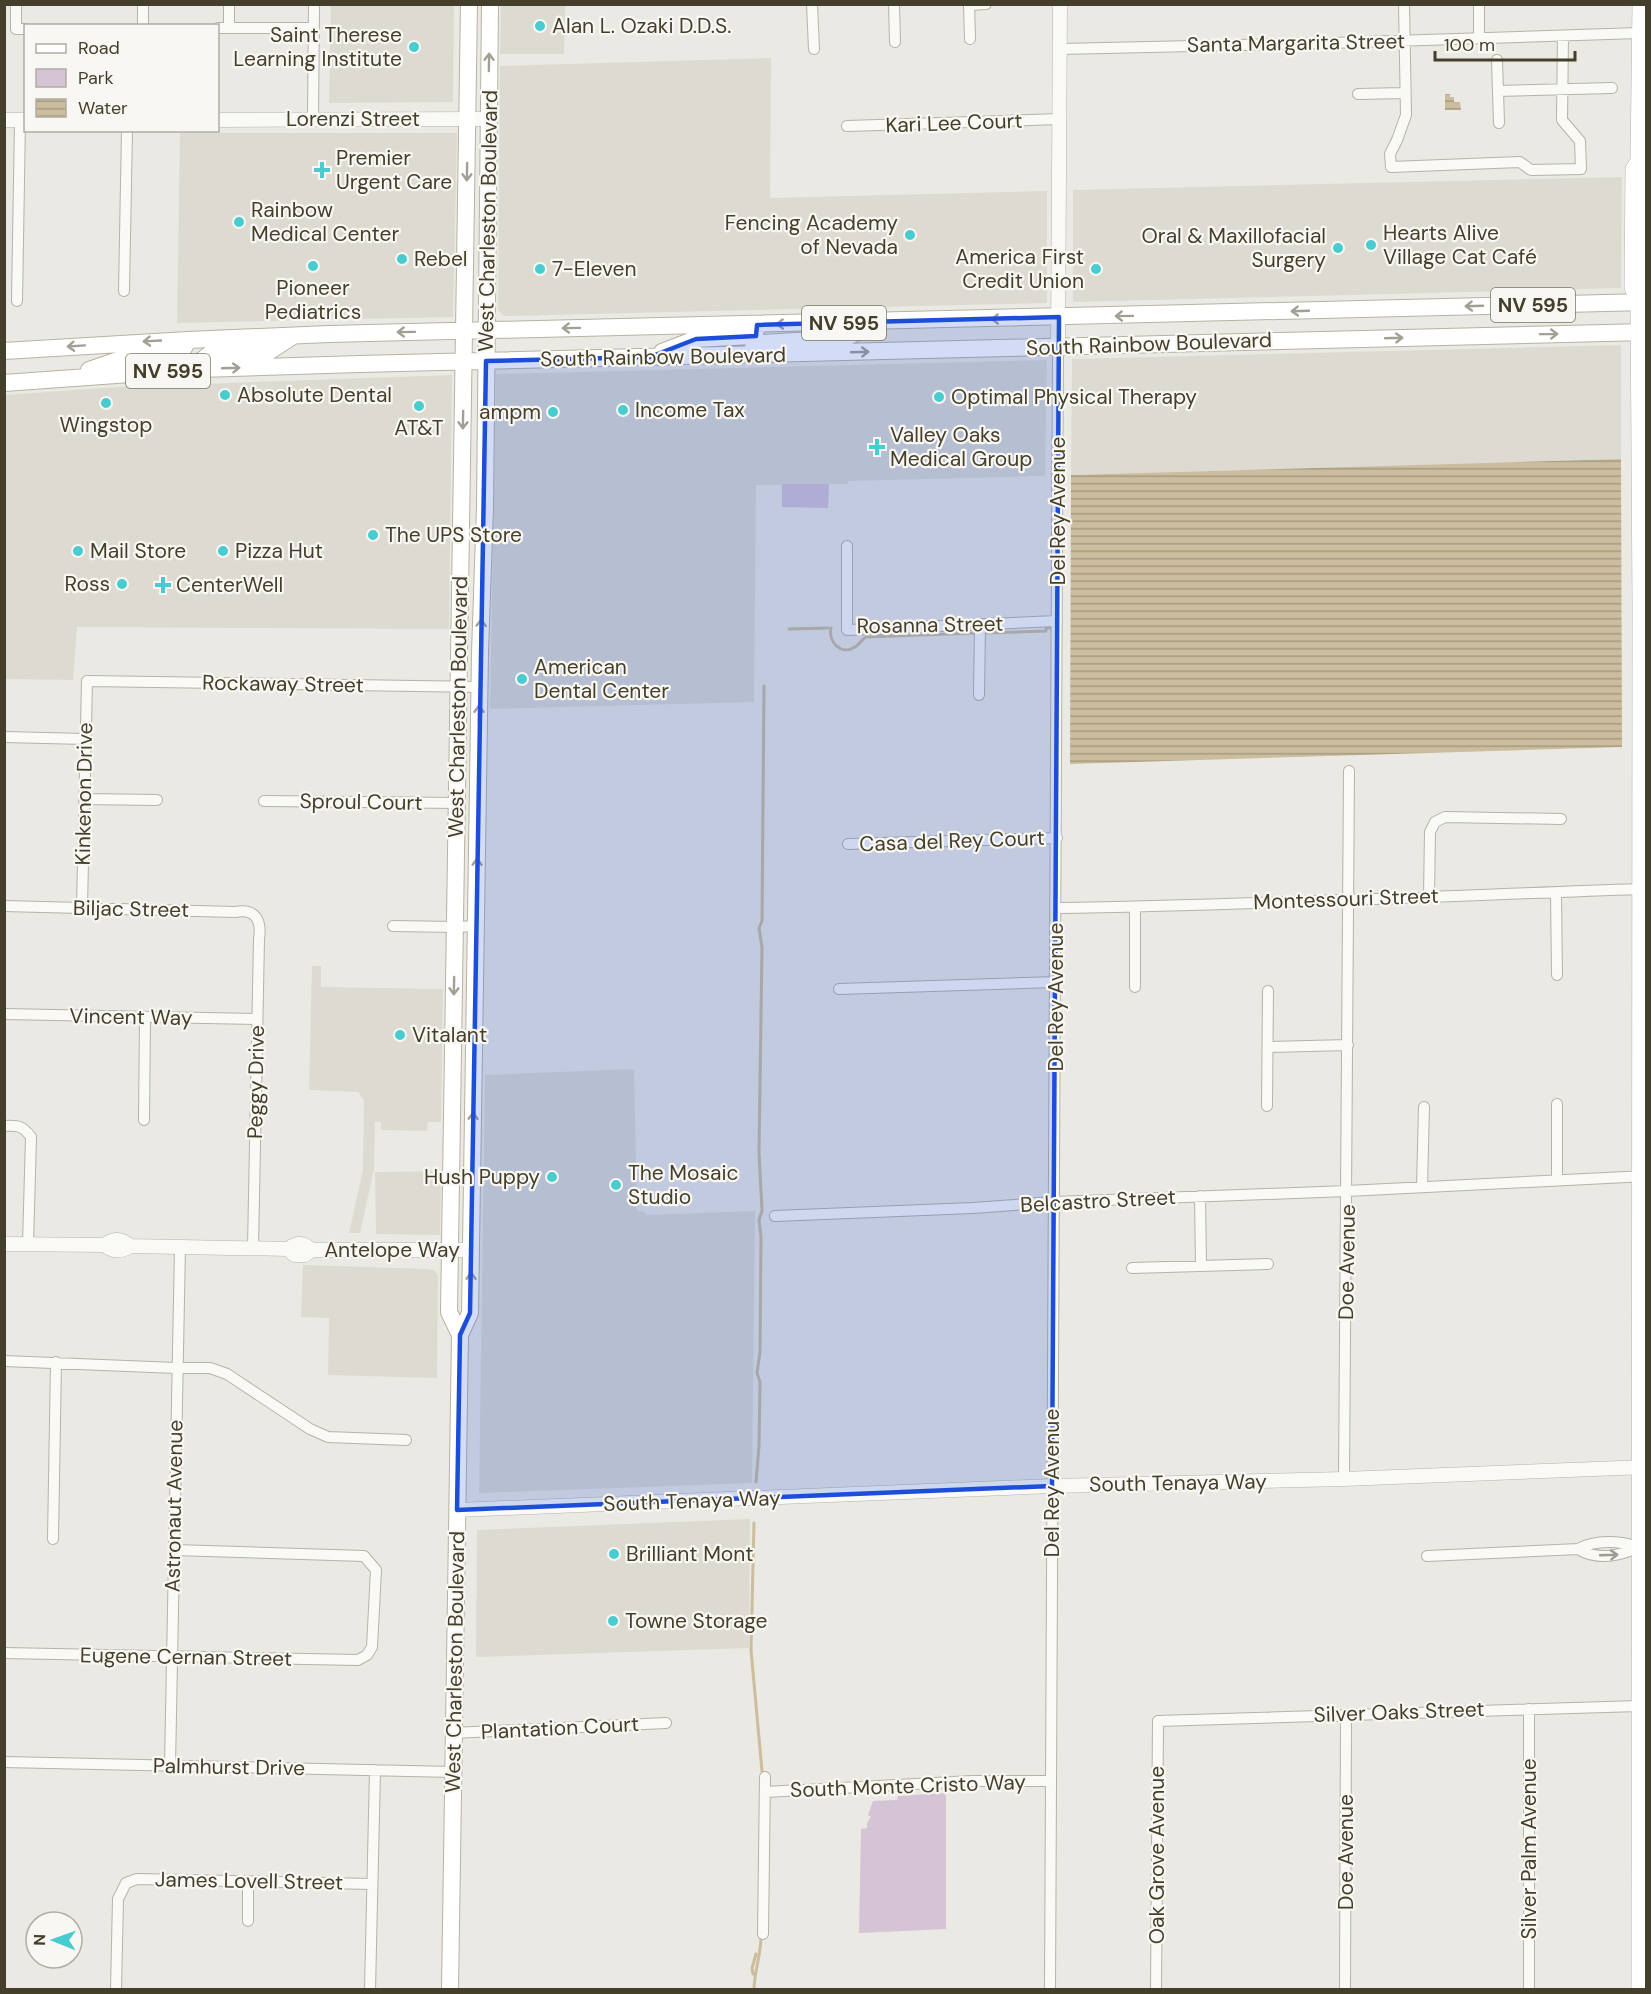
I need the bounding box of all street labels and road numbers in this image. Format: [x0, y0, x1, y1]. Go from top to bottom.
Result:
street label: Santa Margarita Street [1187, 27, 1405, 59]
street label: West Charleston Boulevard [472, 90, 504, 352]
street label: Lorenzi Street [286, 105, 420, 133]
street label: Kari Lee Court [885, 107, 1023, 139]
road number: NV 595 [1491, 288, 1575, 322]
road number: NV 595 [802, 306, 886, 340]
street label: South Rainbow Boulevard [1026, 326, 1272, 362]
street label: South Rainbow Boulevard [540, 341, 786, 373]
road number: NV 595 [126, 354, 210, 388]
street label: Del Rey Avenue [1044, 437, 1072, 585]
street label: West Charleston Boulevard [442, 576, 474, 838]
street label: Rosanna Street [856, 610, 1004, 640]
street label: Rockaway Street [202, 669, 364, 699]
street label: Kinkenon Drive [69, 722, 99, 866]
street label: Sproul Court [299, 787, 423, 817]
street label: Casa del Rey Court [859, 824, 1045, 858]
street label: Montessouri Street [1253, 882, 1439, 916]
street label: Biljac Street [73, 894, 189, 924]
street label: Del Rey Avenue [1042, 923, 1070, 1071]
street label: Vincent Way [69, 1002, 193, 1032]
street label: Peggy Drive [241, 1025, 271, 1139]
street label: Belcastro Street [1019, 1183, 1177, 1219]
street label: Doe Avenue [1332, 1204, 1362, 1320]
street label: Antelope Way [324, 1236, 460, 1264]
street label: Del Rey Avenue [1038, 1409, 1066, 1557]
street label: Astronaut Avenue [158, 1419, 190, 1593]
street label: South Tenaya Way [1089, 1467, 1267, 1499]
street label: South Tenaya Way [603, 1484, 782, 1518]
street label: West Charleston Boulevard [439, 1531, 471, 1793]
street label: Eugene Cernan Street [80, 1641, 292, 1673]
street label: Silver Oaks Street [1313, 1695, 1485, 1729]
street label: Plantation Court [480, 1710, 640, 1746]
street label: Palmhurst Drive [153, 1752, 305, 1782]
street label: Silver Palm Avenue [1515, 1758, 1543, 1940]
street label: Oak Grove Avenue [1143, 1766, 1171, 1944]
street label: South Monte Cristo Way [789, 1768, 1027, 1804]
street label: Doe Avenue [1332, 1794, 1360, 1910]
street label: James Lovell Street [155, 1865, 343, 1897]

